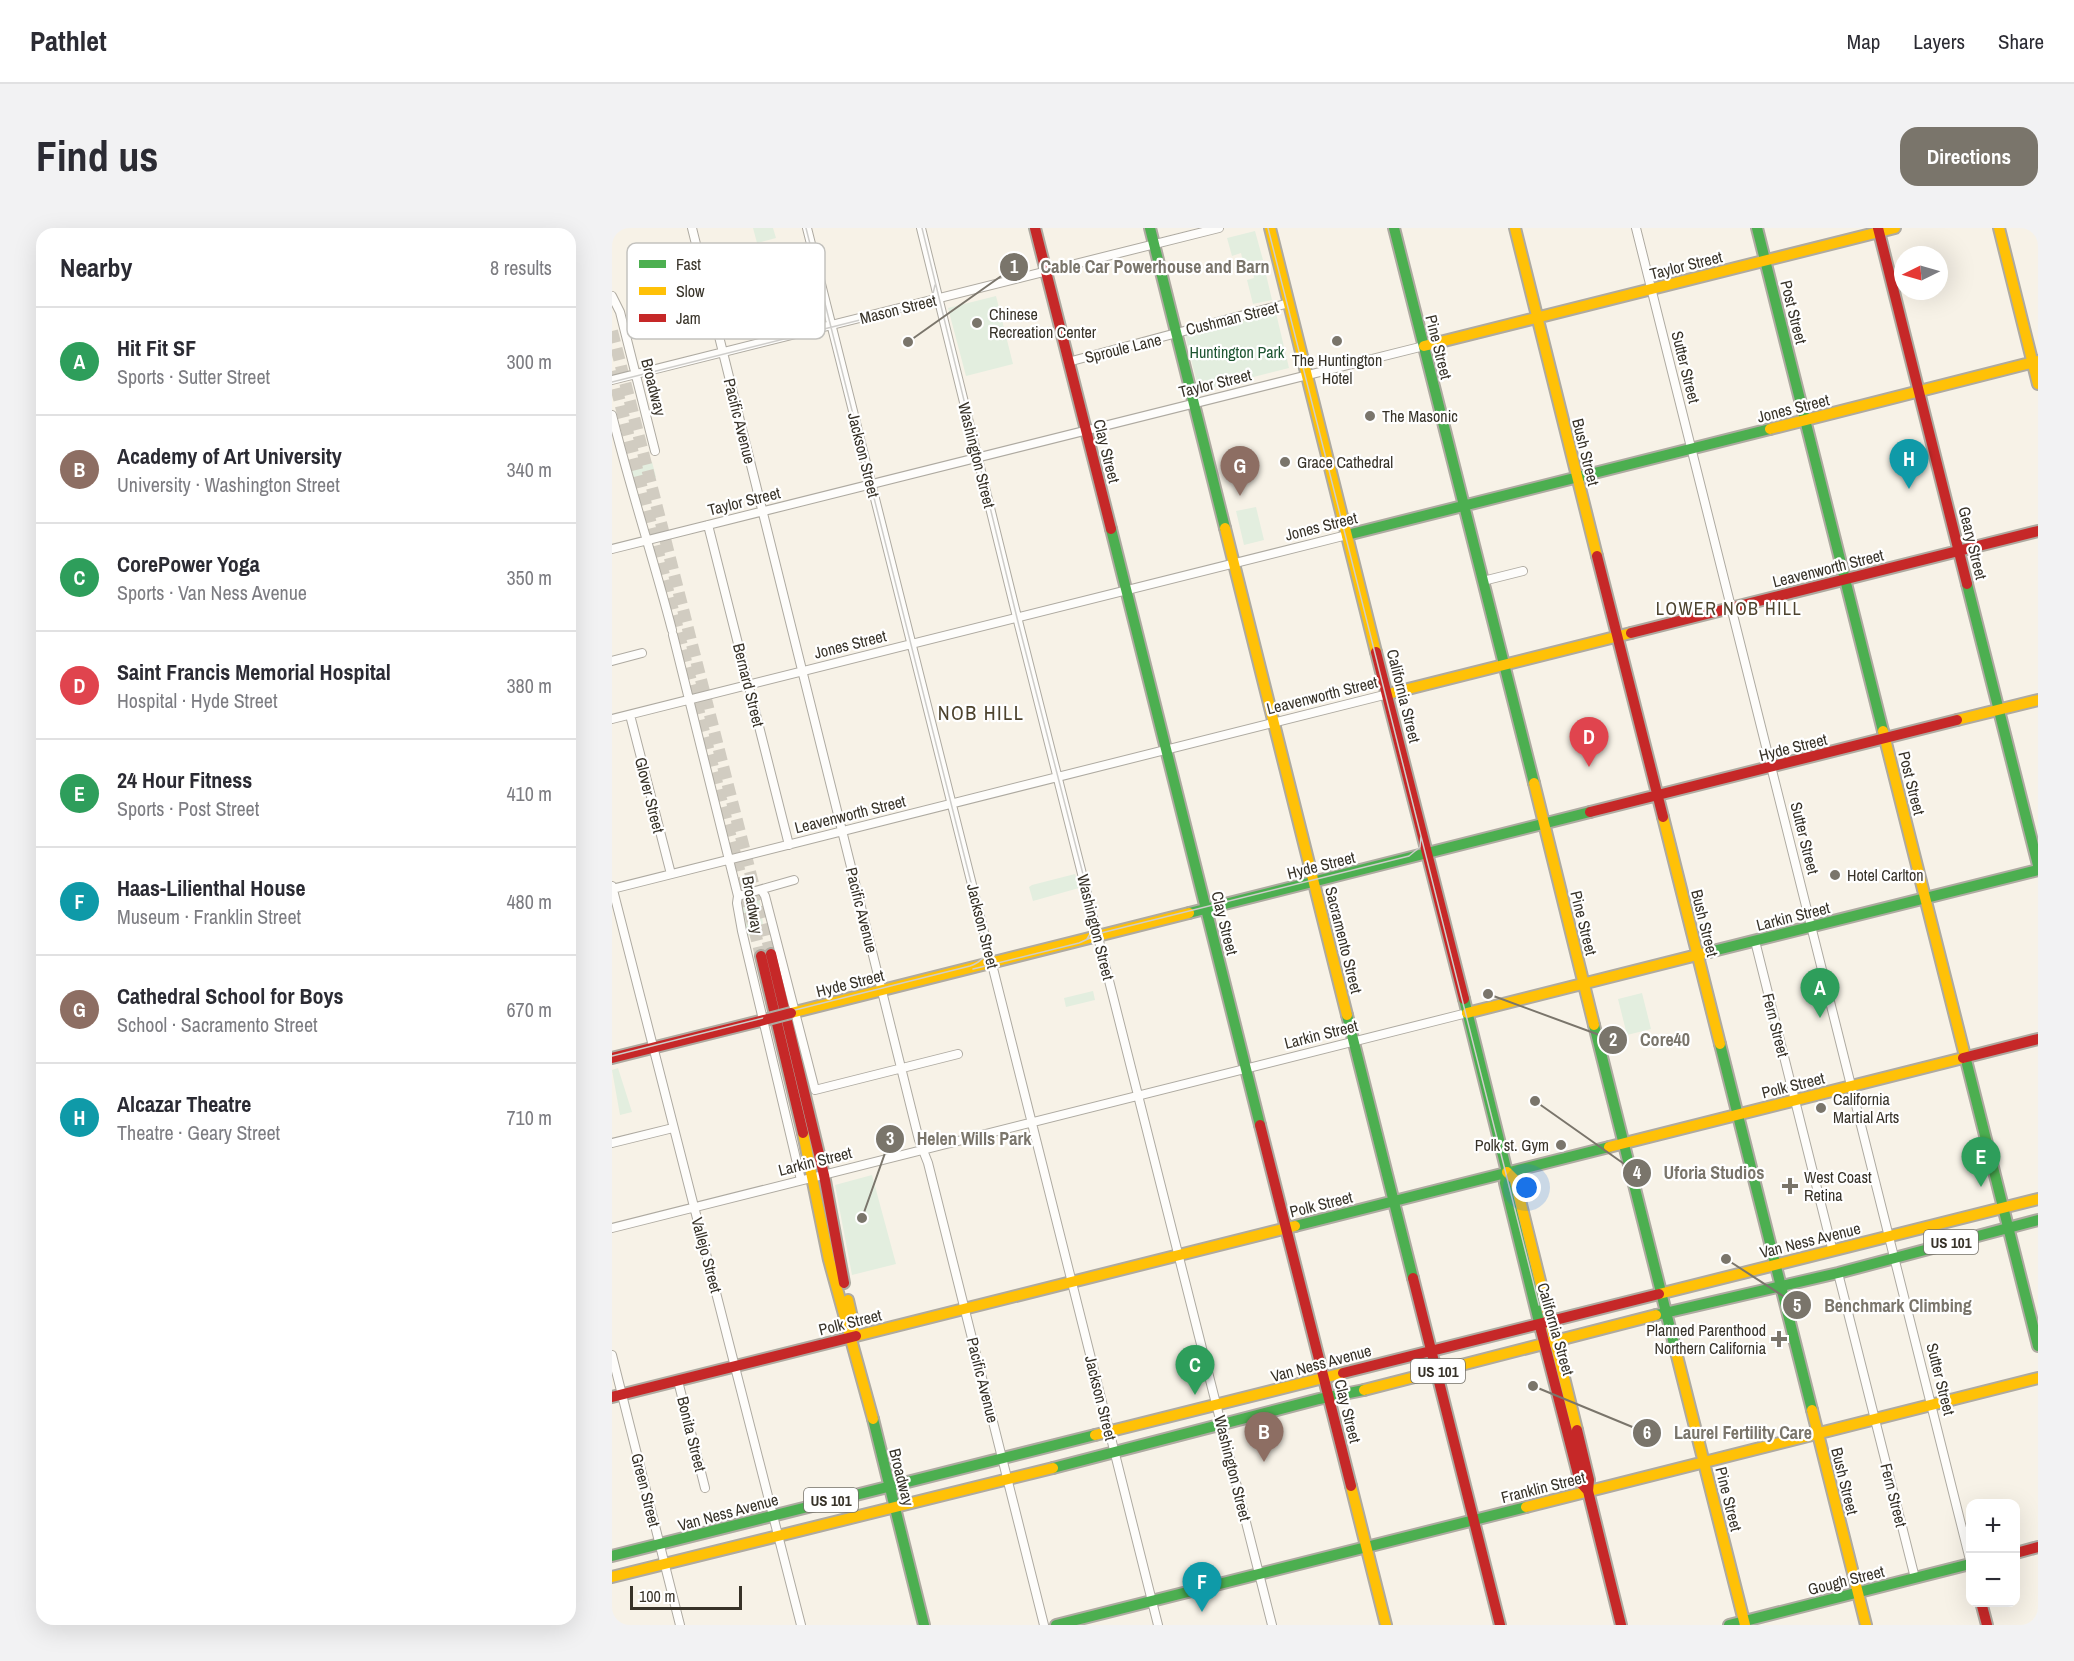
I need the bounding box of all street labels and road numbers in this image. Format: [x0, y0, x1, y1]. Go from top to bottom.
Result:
street label: Taylor Street [1647, 245, 1725, 285]
street label: Post Street [1775, 278, 1813, 346]
street label: Mason Street [857, 289, 939, 329]
street label: Cushman Street [1183, 296, 1281, 340]
street label: Pine Street [1420, 312, 1458, 382]
street label: Sproule Lane [1082, 328, 1164, 368]
street label: Sutter Street [1666, 329, 1706, 406]
street label: Broadway [636, 356, 672, 418]
street label: Taylor Street [1176, 363, 1254, 403]
street label: Pacific Avenue [719, 376, 761, 466]
street label: Jones Street [1755, 388, 1832, 428]
street label: Washington Street [953, 400, 1001, 510]
street label: Jackson Street [843, 410, 885, 500]
street label: Bush Street [1567, 416, 1605, 488]
street label: Clay Street [1088, 417, 1126, 485]
street label: Taylor Street [705, 481, 783, 521]
street label: Geary Street [1953, 504, 1993, 582]
street label: Jones Street [1283, 506, 1360, 546]
street label: Leavenworth Street [1770, 543, 1886, 592]
street label: Jones Street [812, 624, 889, 664]
street label: Bernard Street [728, 641, 770, 729]
street label: California Street [1382, 647, 1426, 745]
street label: Leavenworth Street [1264, 670, 1380, 719]
street label: Hyde Street [1757, 728, 1830, 766]
street label: Post Street [1893, 749, 1931, 817]
street label: Glover Street [630, 755, 670, 836]
street label: Leavenworth Street [792, 789, 908, 838]
street label: Sutter Street [1785, 800, 1825, 877]
street label: Hyde Street [1285, 846, 1358, 884]
street label: Pacific Avenue [841, 865, 883, 955]
street label: Washington Street [1072, 872, 1120, 982]
street label: Broadway [737, 874, 769, 936]
street label: Jackson Street [962, 881, 1004, 971]
street label: Sacramento Street [1320, 884, 1368, 996]
street label: Bush Street [1686, 887, 1724, 959]
street label: Pine Street [1565, 888, 1603, 958]
street label: Clay Street [1206, 889, 1244, 957]
street label: Larkin Street [1754, 896, 1832, 936]
street label: Hyde Street [814, 964, 887, 1002]
street label: Fern Street [1757, 991, 1795, 1060]
street label: Larkin Street [1282, 1014, 1360, 1054]
street label: Polk Street [1759, 1066, 1827, 1103]
street label: Larkin Street [776, 1141, 854, 1181]
street label: Polk Street [1287, 1185, 1355, 1222]
street label: Vallejo Street [686, 1215, 728, 1295]
street label: Van Ness Avenue [1757, 1217, 1863, 1263]
road number: US 101 [1924, 1230, 1978, 1254]
street label: California Street [1532, 1280, 1580, 1378]
street label: Polk Street [816, 1303, 884, 1340]
street label: Pacific Avenue [962, 1335, 1004, 1425]
street label: Van Ness Avenue [1268, 1339, 1374, 1387]
street label: Sutter Street [1921, 1341, 1961, 1418]
street label: Jackson Street [1080, 1353, 1122, 1443]
road number: US 101 [1411, 1359, 1465, 1383]
street label: Clay Street [1329, 1377, 1367, 1445]
street label: Bonita Street [672, 1394, 712, 1474]
street label: Washington Street [1209, 1413, 1257, 1523]
street label: Bush Street [1826, 1445, 1864, 1517]
street label: Broadway [884, 1446, 920, 1508]
street label: Green Street [626, 1451, 666, 1529]
street label: Fern Street [1875, 1461, 1913, 1530]
street label: Pine Street [1710, 1464, 1748, 1534]
street label: Franklin Street [1499, 1466, 1588, 1508]
street label: Van Ness Avenue [675, 1488, 781, 1536]
road number: US 101 [804, 1488, 858, 1512]
street label: Gough Street [1805, 1560, 1887, 1600]

